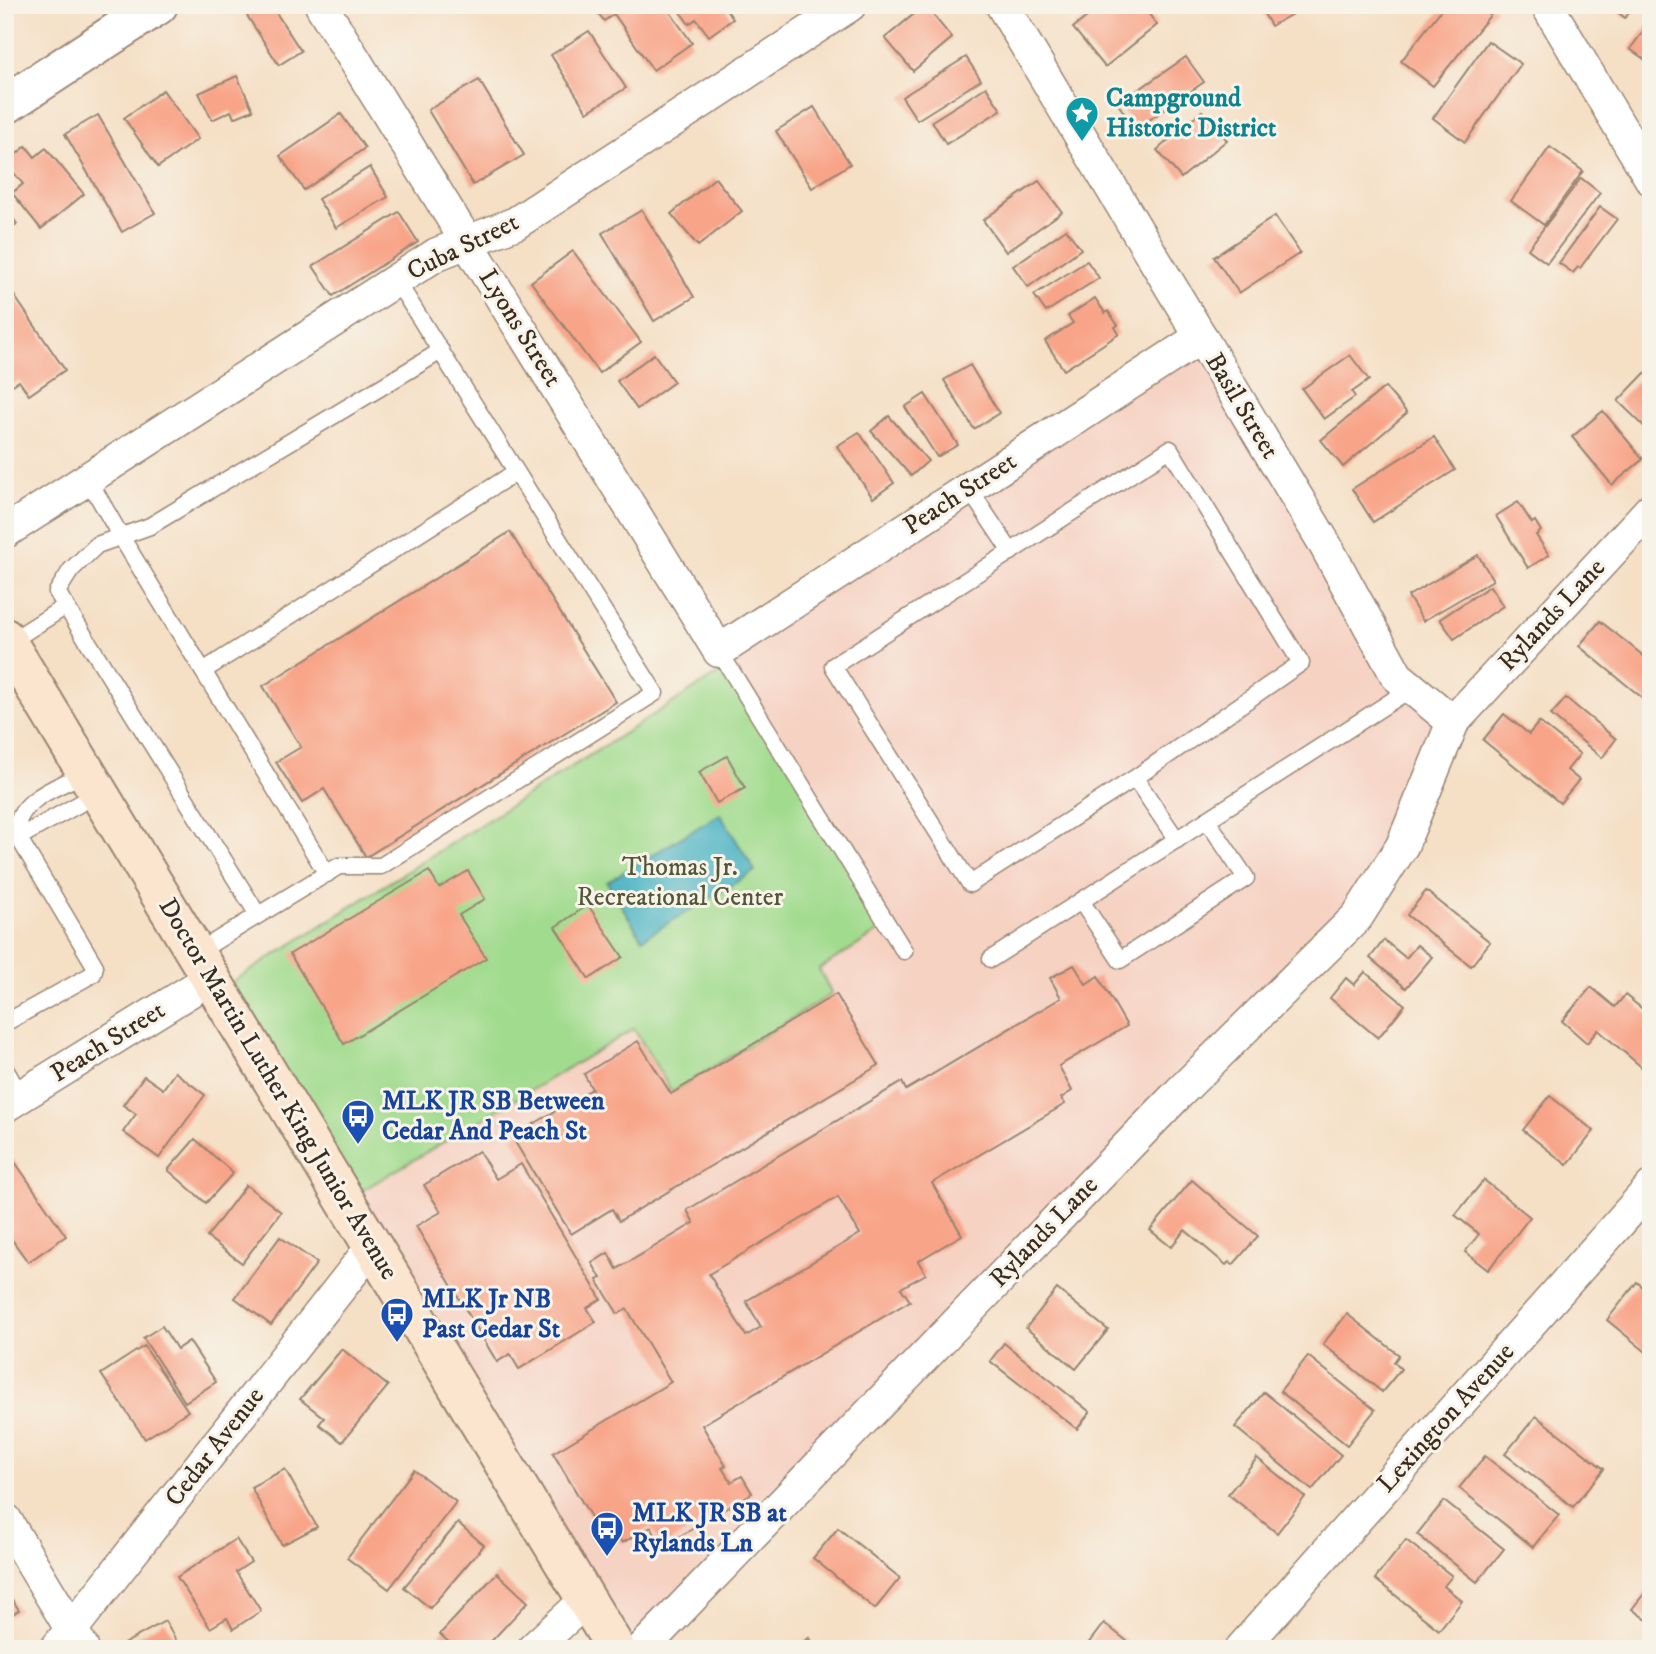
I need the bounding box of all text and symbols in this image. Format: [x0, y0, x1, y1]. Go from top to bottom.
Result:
place label: Campground Historic District [1106, 82, 1277, 145]
place icon: Campground Historic District [1063, 94, 1101, 143]
street label: Cuba Street [402, 206, 524, 288]
street label: Lyons Street [471, 263, 569, 393]
street label: Basil Street [1198, 347, 1286, 465]
street label: Peach Street [897, 445, 1023, 543]
street label: Rylands Lane [1491, 552, 1613, 678]
park label: Thomas Jr. Recreational Center [577, 851, 784, 914]
street label: Doctor Martin Luther King Junior Avenue [151, 892, 405, 1286]
street label: Peach Street [45, 994, 171, 1090]
place label: MLK JR SB Between Cedar And Peach St [382, 1085, 605, 1148]
bus stop icon: MLK JR SB Between Cedar And Peach St [339, 1097, 377, 1146]
street label: Rylands Lane [983, 1169, 1105, 1295]
place label: MLK Jr NB Past Cedar St [422, 1283, 561, 1346]
bus stop icon: MLK Jr NB Past Cedar St [378, 1295, 416, 1344]
street label: Lexington Avenue [1370, 1336, 1522, 1500]
street label: Cedar Avenue [158, 1381, 272, 1513]
place label: MLK JR SB at Rylands Ln [632, 1497, 787, 1560]
bus stop icon: MLK JR SB at Rylands Ln [588, 1509, 626, 1558]

